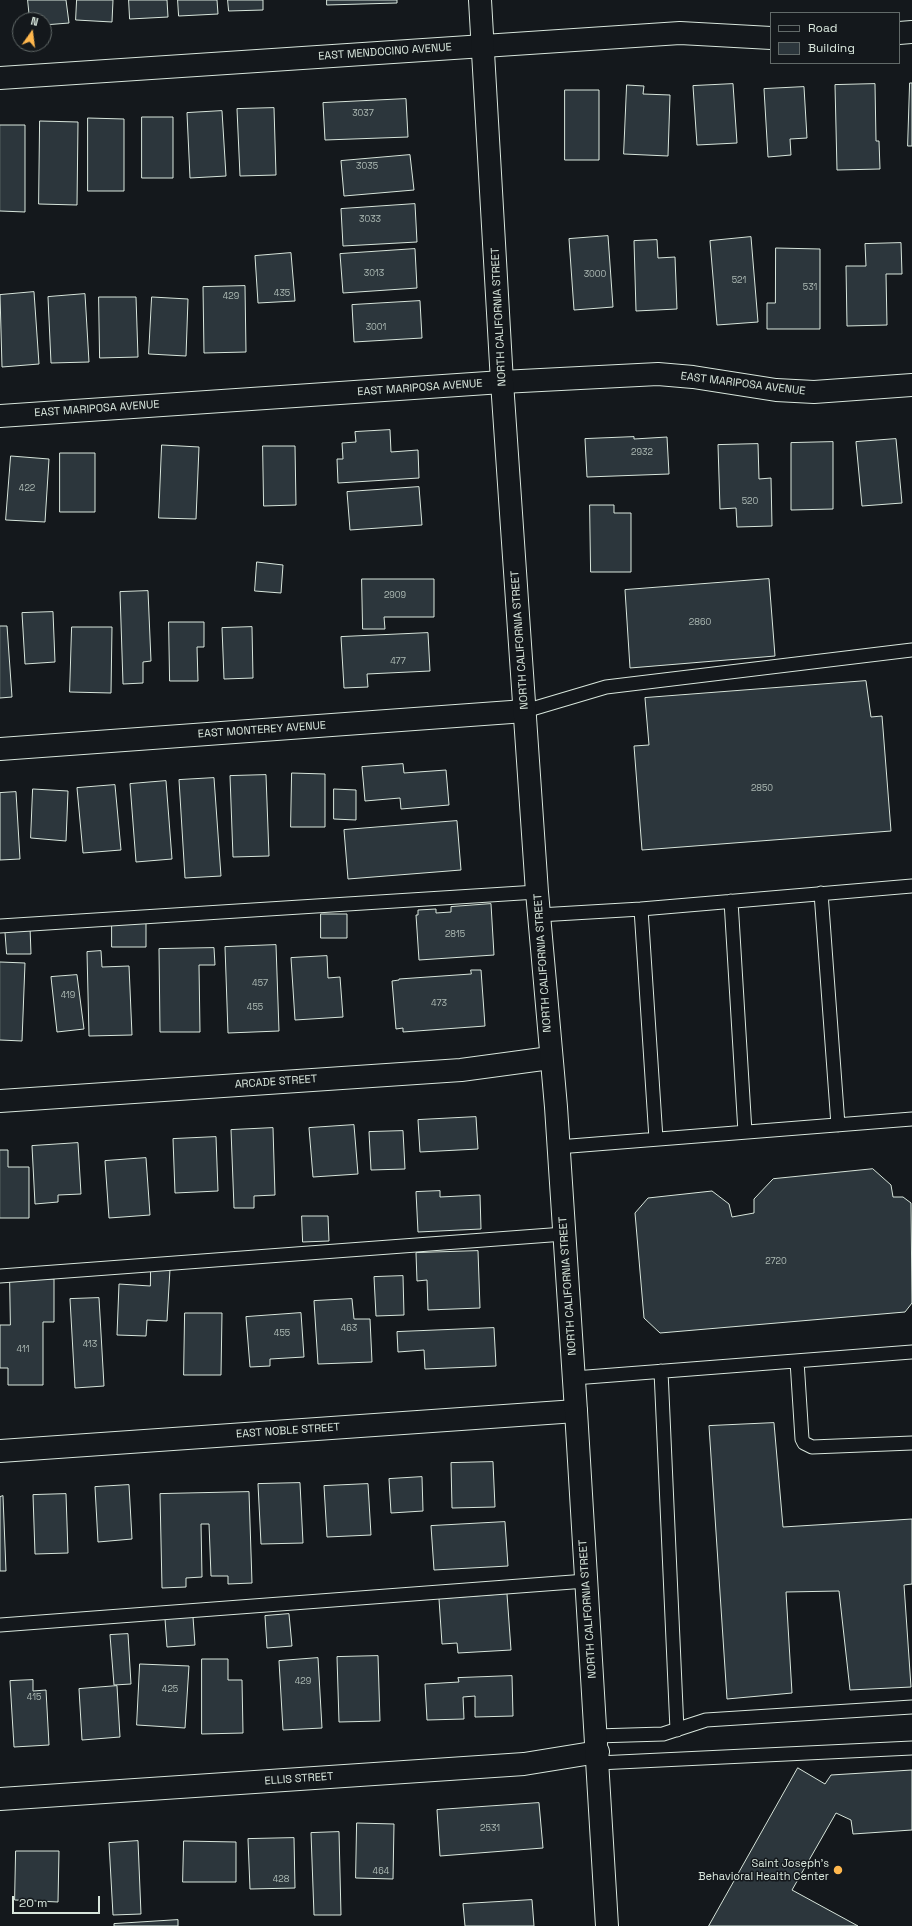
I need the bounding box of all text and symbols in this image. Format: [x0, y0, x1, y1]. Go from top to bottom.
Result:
north arrow [12, 12, 52, 52]
legend [770, 12, 900, 64]
text: N [29, 14, 40, 29]
text: Road [808, 20, 837, 36]
text: Building [808, 40, 855, 56]
street label: EAST MENDOCINO AVENUE [318, 41, 452, 63]
house number: 3037 [352, 109, 374, 119]
house number: 3035 [356, 162, 378, 172]
house number: 3033 [359, 215, 381, 225]
street label: NORTH CALIFORNIA STREET [489, 247, 509, 387]
house number: 3013 [364, 269, 384, 279]
house number: 3000 [584, 270, 606, 280]
house number: 521 [732, 276, 746, 286]
house number: 531 [803, 283, 817, 293]
house number: 435 [274, 289, 290, 299]
house number: 429 [223, 292, 239, 302]
house number: 3001 [366, 323, 386, 333]
street label: EAST MARIPOSA AVENUE [680, 370, 806, 398]
street label: EAST MARIPOSA AVENUE [357, 377, 483, 399]
street label: EAST MARIPOSA AVENUE [34, 398, 160, 420]
house number: 2932 [631, 448, 653, 458]
house number: 422 [19, 484, 35, 494]
house number: 520 [742, 497, 758, 507]
street label: NORTH CALIFORNIA STREET [509, 570, 531, 710]
house number: 2909 [384, 591, 406, 601]
house number: 2860 [689, 618, 711, 628]
house number: 477 [390, 657, 406, 667]
street label: EAST MONTEREY AVENUE [197, 719, 327, 741]
house number: 2850 [751, 784, 773, 794]
street label: NORTH CALIFORNIA STREET [532, 893, 554, 1033]
house number: 2815 [445, 930, 465, 940]
house number: 457 [252, 979, 268, 989]
house number: 419 [61, 991, 75, 1001]
house number: 473 [431, 999, 447, 1009]
house number: 455 [247, 1003, 263, 1013]
street label: ARCADE STREET [234, 1073, 318, 1091]
street label: NORTH CALIFORNIA STREET [557, 1216, 579, 1356]
house number: 2720 [765, 1257, 787, 1267]
house number: 463 [341, 1324, 357, 1334]
house number: 455 [274, 1329, 290, 1339]
house number: 413 [83, 1340, 97, 1350]
house number: 411 [17, 1345, 29, 1355]
street label: EAST NOBLE STREET [236, 1421, 340, 1441]
street label: NORTH CALIFORNIA STREET [577, 1539, 599, 1679]
house number: 429 [295, 1677, 311, 1687]
house number: 425 [162, 1685, 178, 1695]
house number: 415 [27, 1693, 41, 1703]
street label: ELLIS STREET [264, 1770, 334, 1788]
house number: 2531 [480, 1824, 500, 1834]
place label: Saint Joseph's Behavioral Health Center [698, 1857, 829, 1883]
marker: Saint Joseph's Behavioral Health Center [832, 1864, 844, 1876]
house number: 464 [373, 1867, 389, 1877]
house number: 428 [273, 1875, 289, 1885]
scale bar [14, 1888, 102, 1914]
text: 20 m [19, 1895, 47, 1911]

